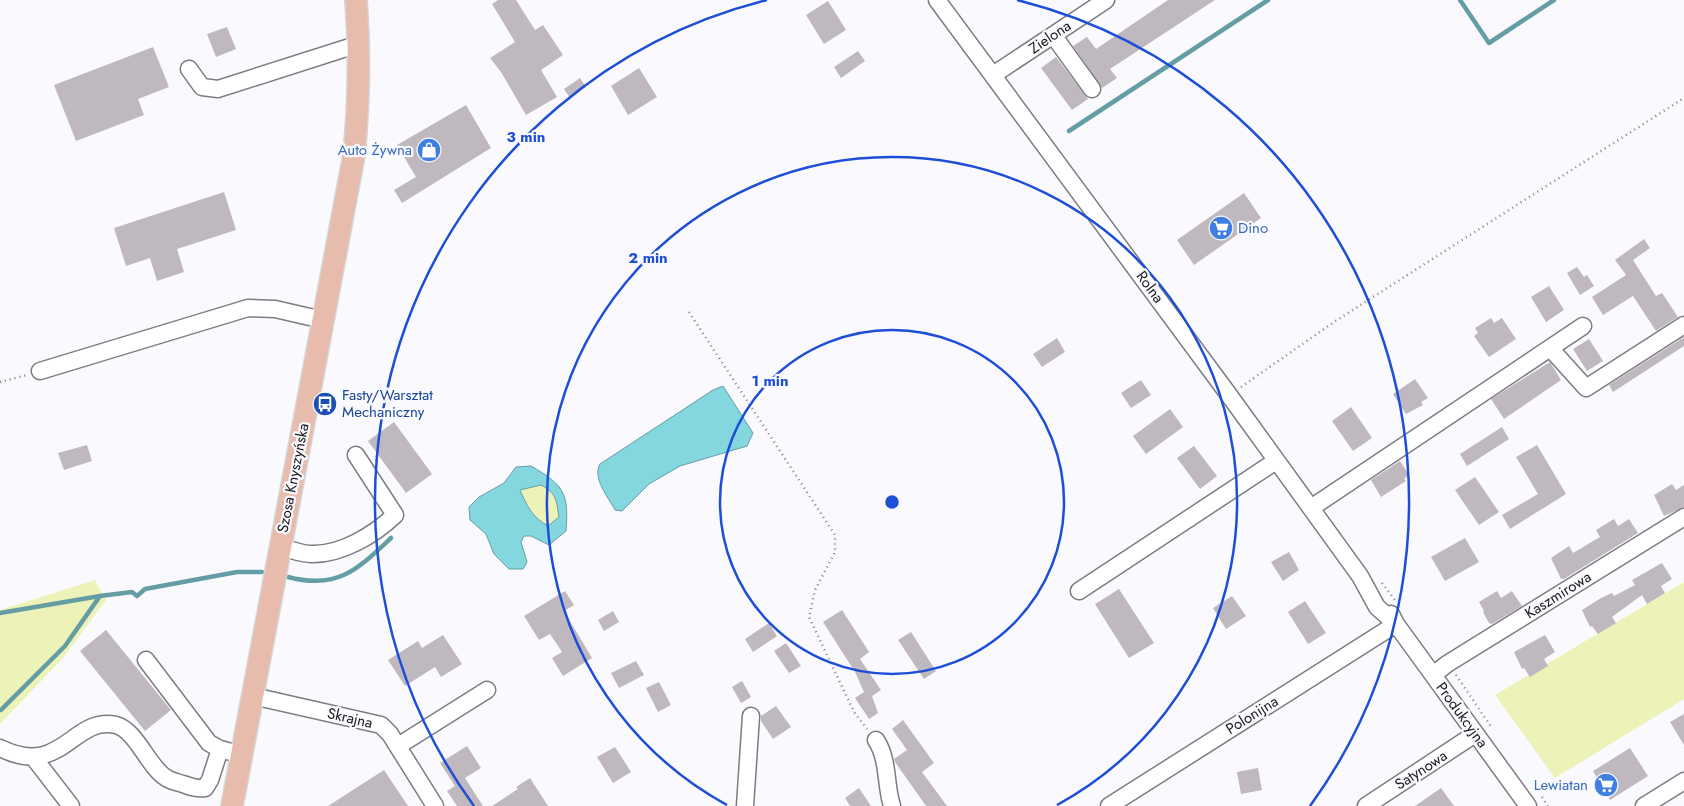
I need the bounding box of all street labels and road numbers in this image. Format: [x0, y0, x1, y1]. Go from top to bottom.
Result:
street label: Zielona [1025, 15, 1075, 59]
street label: Rolna [1131, 266, 1169, 308]
street label: Szosa Knyszyńska [272, 421, 314, 535]
street label: Kaszmirowa [1521, 566, 1595, 624]
street label: Produkcyjna [1431, 678, 1493, 752]
street label: Polonijna [1221, 690, 1283, 740]
street label: Skrajna [325, 702, 375, 734]
street label: Satynowa [1390, 745, 1452, 795]

